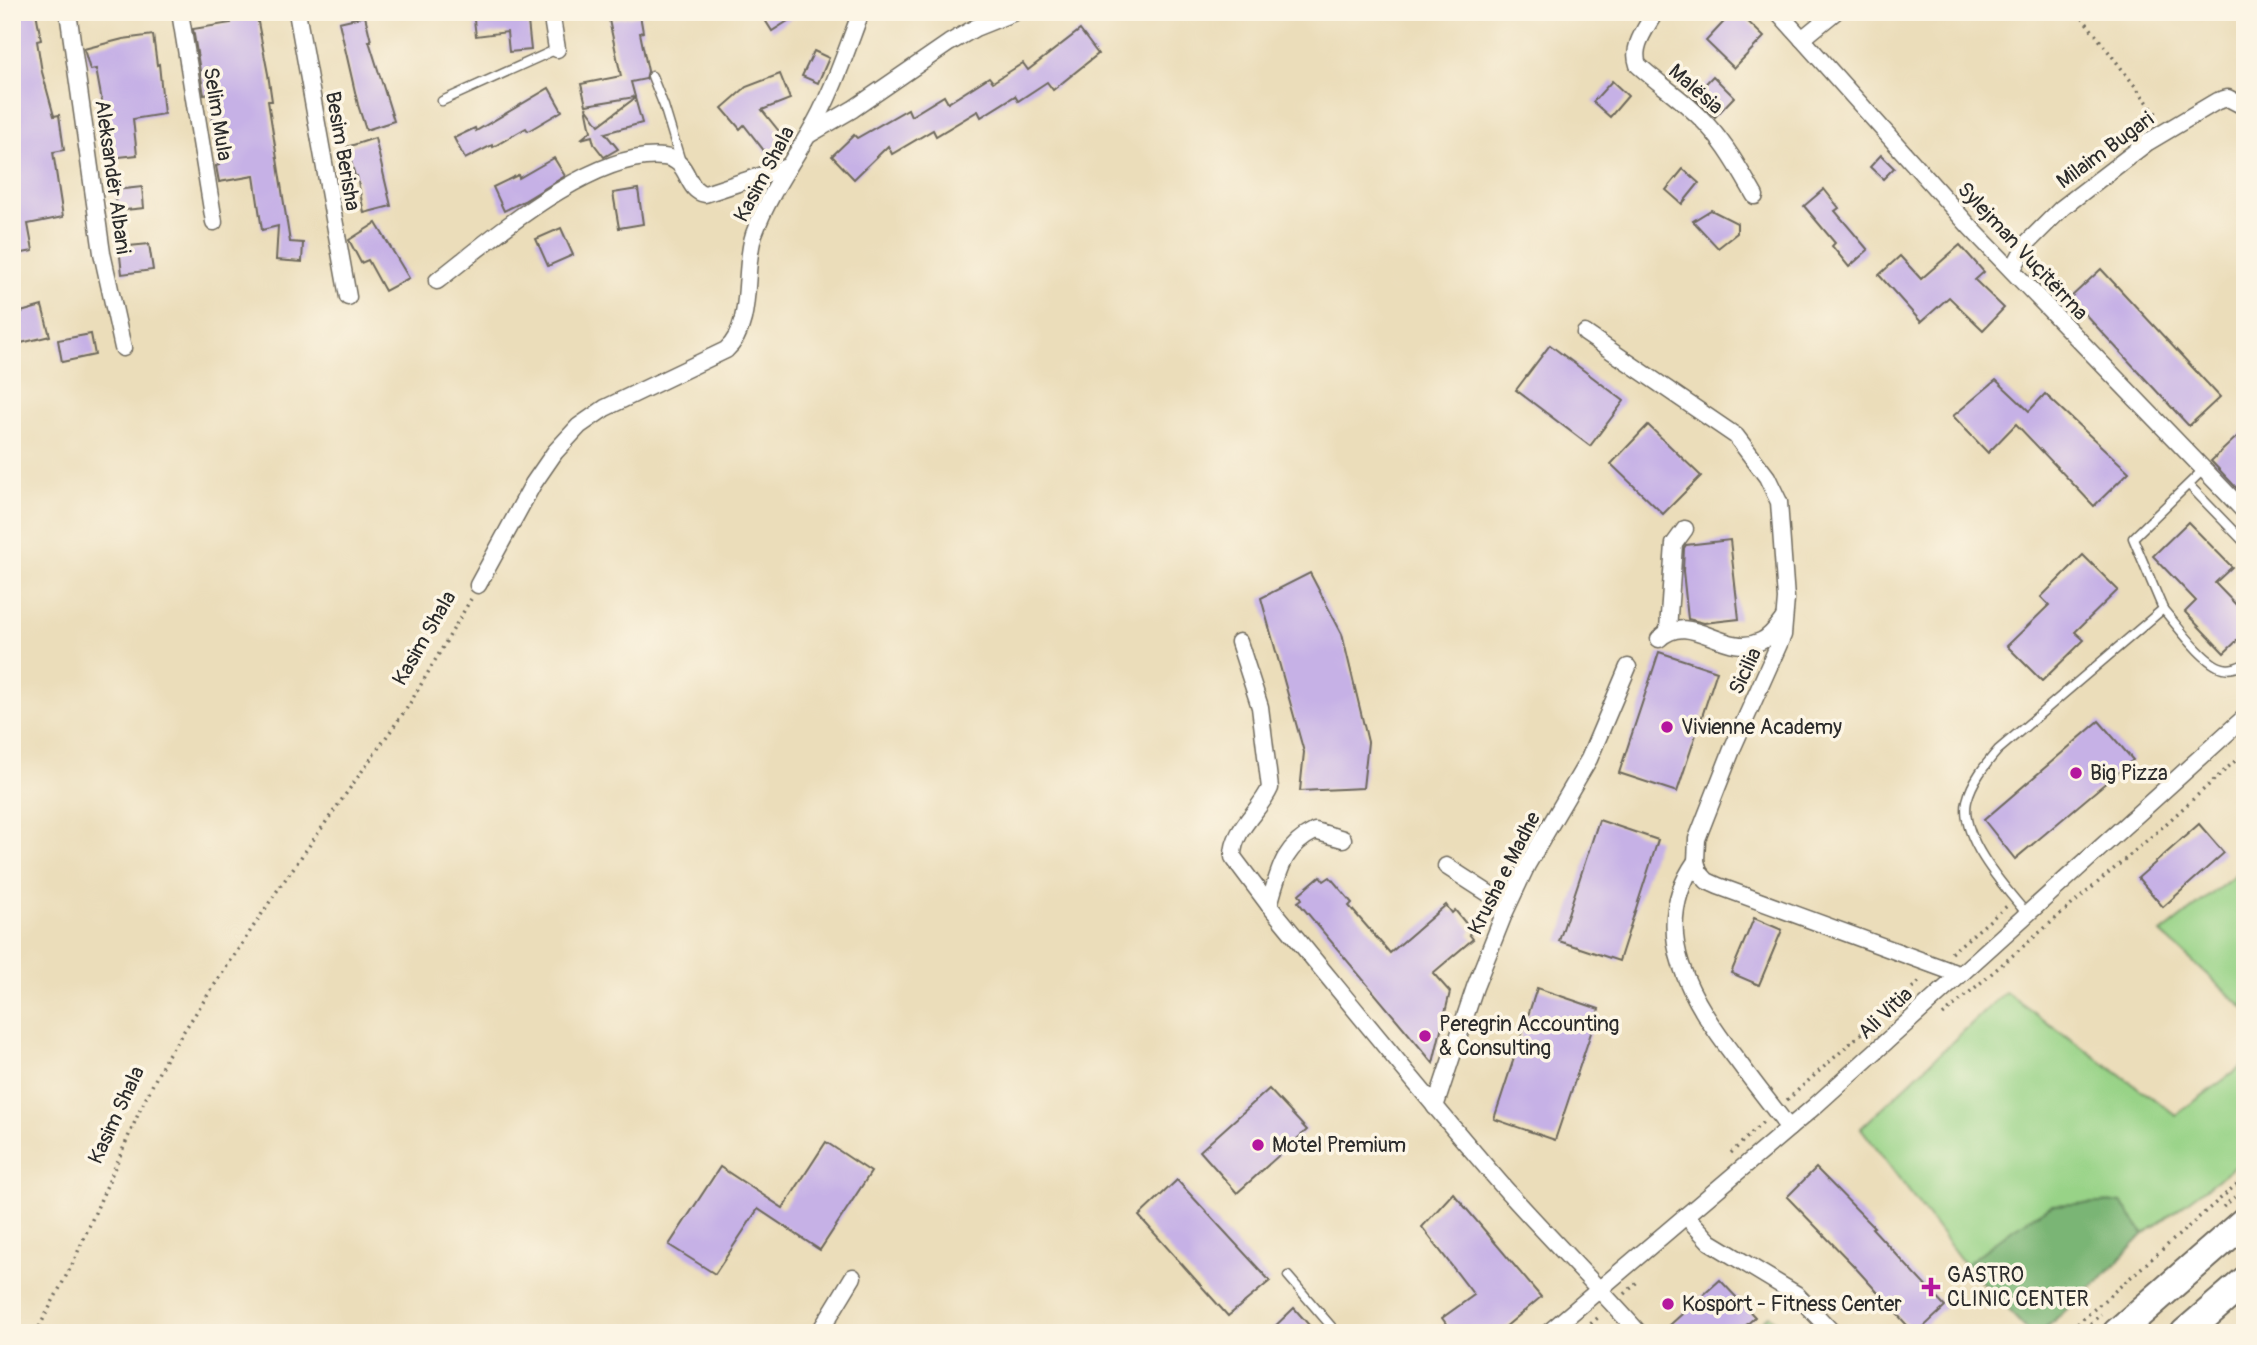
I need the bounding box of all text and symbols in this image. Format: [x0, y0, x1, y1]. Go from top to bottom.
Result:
street label: Malësia [1663, 58, 1729, 121]
street label: Selim Mula [197, 65, 238, 163]
street label: Besim Berisha [319, 89, 366, 213]
street label: Aleksandër Albani [88, 98, 137, 256]
street label: Milaim Bugari [2051, 106, 2160, 195]
street label: Kasim Shala [728, 122, 801, 227]
street label: Sylejman Vuçitërrna [1951, 176, 2094, 326]
street label: Kasim Shala [387, 586, 462, 690]
street label: Sicilia [1723, 643, 1768, 699]
place label: Vivienne Academy [1681, 714, 1842, 741]
marker: Vivienne Academy [1659, 719, 1675, 735]
place label: Big Pizza [2090, 760, 2168, 787]
marker: Big Pizza [2068, 765, 2084, 781]
street label: Krusha e Madhe [1462, 807, 1547, 939]
street label: Ali Vitia [1852, 981, 1918, 1045]
place label: Peregrin Accounting & Consulting [1439, 1011, 1619, 1062]
marker: Peregrin Accounting & Consulting [1417, 1028, 1433, 1044]
street label: Kasim Shala [82, 1062, 151, 1168]
place label: Motel Premium [1272, 1132, 1406, 1159]
marker: Motel Premium [1250, 1137, 1266, 1153]
place label: GASTRO CLINIC CENTER [1947, 1262, 2089, 1313]
marker: GASTRO CLINIC CENTER [1921, 1277, 1941, 1297]
place label: Kosport - Fitness Center [1682, 1291, 1902, 1318]
marker: Kosport - Fitness Center [1660, 1296, 1676, 1312]

